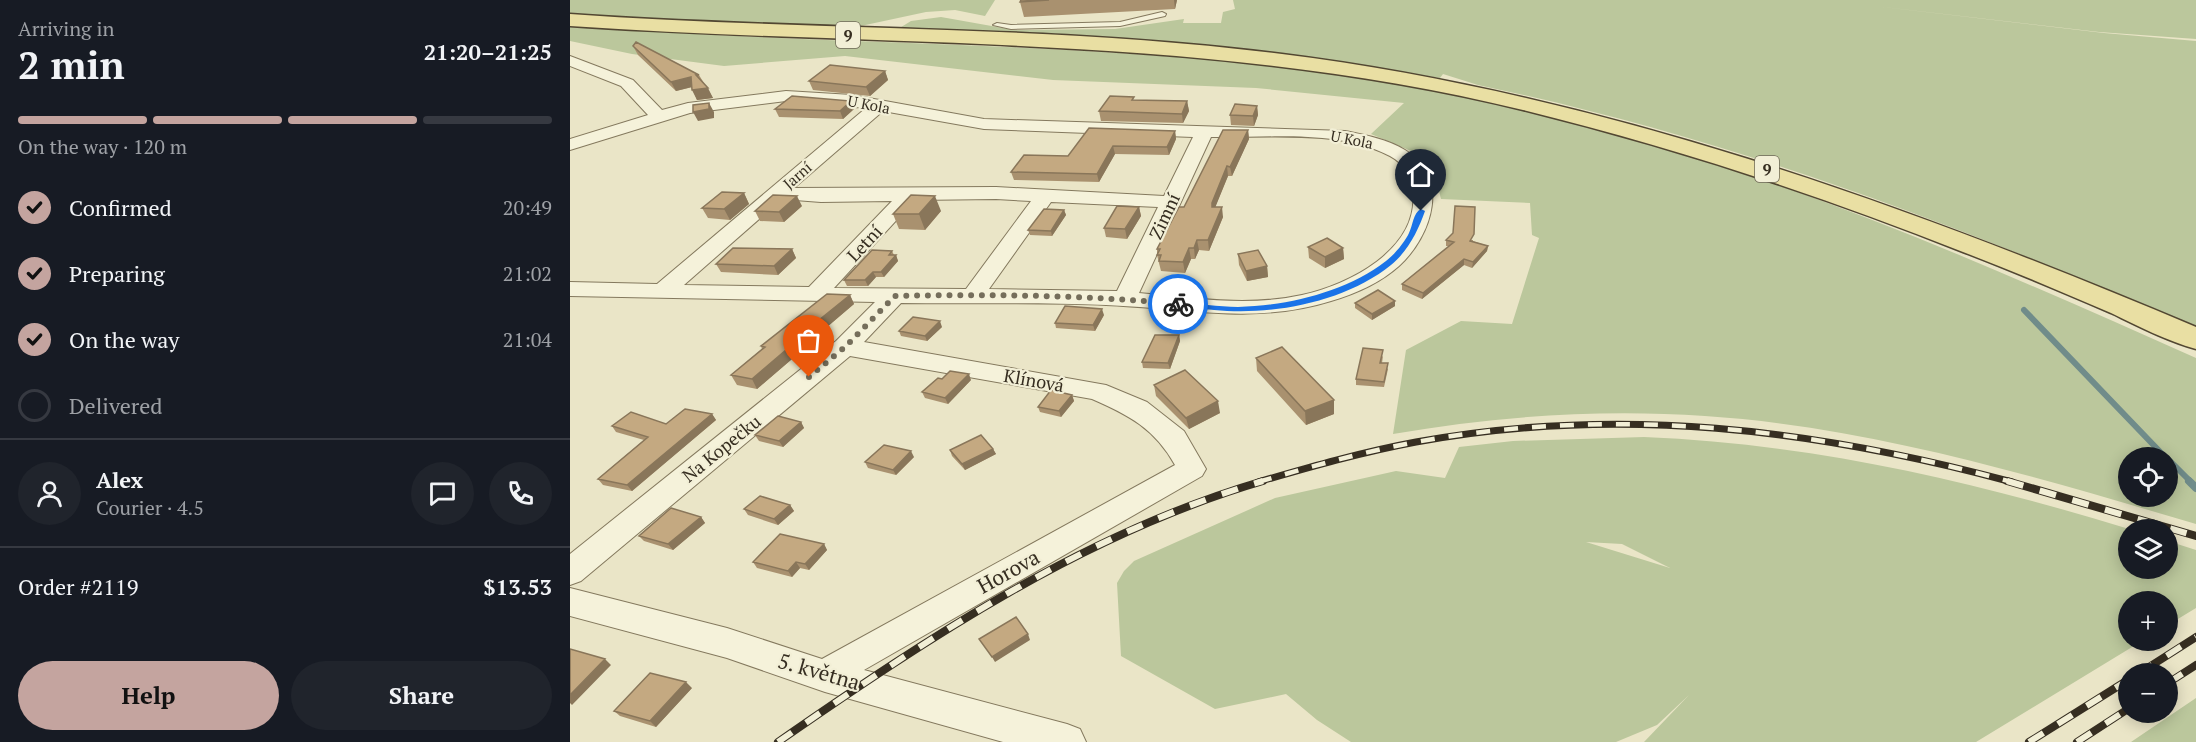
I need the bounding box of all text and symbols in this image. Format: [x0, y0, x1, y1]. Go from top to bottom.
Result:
text: Arriving in [18, 15, 114, 42]
road number: 9 [836, 22, 860, 48]
text: 21:20–21:25 [424, 37, 552, 66]
text: 2 min [18, 38, 125, 90]
street label: U Kola [846, 90, 892, 118]
street label: U Kola [1329, 125, 1375, 153]
text: On the way · 120 m [18, 133, 187, 160]
pin [1395, 149, 1446, 211]
road number: 9 [1755, 156, 1779, 182]
street label: Jarní [778, 157, 816, 193]
icon: home [1404, 158, 1437, 191]
street label: Zimní [1143, 189, 1185, 243]
icon: check [18, 191, 51, 224]
text: Confirmed [69, 193, 172, 222]
text: 20:49 [503, 194, 552, 221]
street label: Letní [841, 219, 887, 266]
icon: check [18, 257, 51, 290]
text: Preparing [69, 259, 165, 288]
text: 21:02 [503, 260, 552, 287]
courier [1148, 274, 1208, 334]
icon: bike [1162, 288, 1195, 321]
pin [783, 315, 834, 377]
icon: check [18, 323, 51, 356]
icon: bag [792, 324, 825, 357]
text: On the way [69, 325, 179, 354]
text: 21:04 [503, 326, 552, 353]
street label: Klínová [1002, 363, 1066, 397]
text: Delivered [69, 391, 162, 420]
street label: Na Kopečku [677, 409, 765, 487]
map controls [2118, 447, 2178, 723]
button: locate [2118, 447, 2178, 507]
button: person [18, 462, 81, 525]
button: chat [411, 462, 474, 525]
button: phone [489, 462, 552, 525]
text: Alex [96, 465, 143, 494]
text: Courier · 4.5 [96, 494, 204, 521]
button: layers [2118, 519, 2178, 579]
street label: Horova [972, 542, 1045, 600]
text: Order #2119 [18, 572, 138, 601]
text: $13.53 [483, 572, 552, 601]
button: + [2118, 591, 2178, 651]
street label: 5. května [775, 646, 864, 696]
button: Help [18, 661, 279, 730]
button: Share [291, 661, 552, 730]
button: − [2118, 663, 2178, 723]

